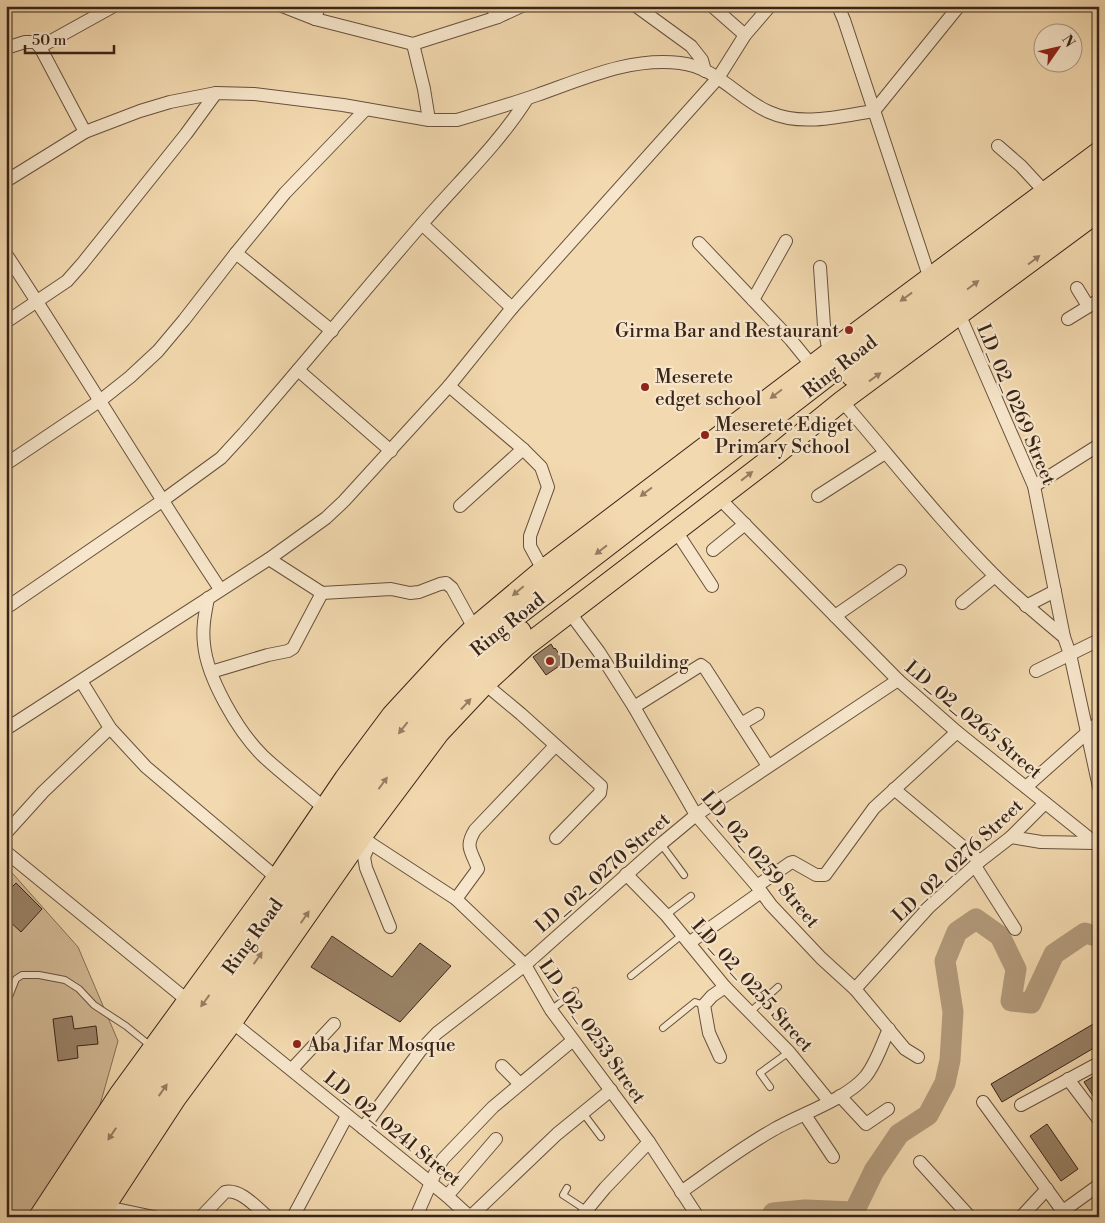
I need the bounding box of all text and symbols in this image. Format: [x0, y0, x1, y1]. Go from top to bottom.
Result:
scale bar [25, 22, 114, 54]
north arrow [1032, 22, 1082, 72]
text: 50 m [32, 31, 66, 50]
text: N [1057, 32, 1079, 51]
one-way arrow [1027, 254, 1040, 265]
one-way arrow [966, 280, 979, 291]
one-way arrow [899, 292, 913, 302]
place label: Girma Bar and Restaurant [615, 319, 839, 343]
street label: LD_02_0269 Street [971, 320, 1061, 489]
marker: Girma Bar and Restaurant [843, 324, 855, 336]
street label: Ring Road [797, 330, 882, 404]
place label: Meserete edget school [655, 365, 762, 411]
one-way arrow [869, 372, 882, 382]
marker: Meserete edget school [639, 381, 651, 393]
one-way arrow [770, 389, 783, 400]
place label: Meserete Ediget Primary School [715, 413, 853, 459]
marker: Meserete Ediget Primary School [699, 429, 711, 441]
one-way arrow [740, 471, 753, 482]
one-way arrow [640, 487, 653, 498]
one-way arrow [595, 544, 608, 555]
one-way arrow [511, 586, 524, 597]
street label: Ring Road [466, 587, 550, 662]
place label: Dema Building [560, 650, 689, 674]
marker: Dema Building [544, 655, 556, 667]
street label: LD_02_0265 Street [900, 655, 1047, 784]
one-way arrow [460, 699, 472, 711]
one-way arrow [398, 721, 409, 734]
one-way arrow [377, 777, 388, 790]
street label: LD_02_0259 Street [696, 786, 825, 933]
street label: LD_02_0276 Street [887, 794, 1028, 927]
street label: LD_02_0270 Street [530, 807, 675, 938]
street label: Ring Road [217, 894, 289, 979]
one-way arrow [300, 911, 310, 924]
street label: LD_02_0255 Street [686, 914, 818, 1057]
one-way arrow [253, 951, 263, 964]
street label: LD_02_0253 Street [533, 955, 651, 1109]
one-way arrow [200, 994, 211, 1007]
place label: Aba Jifar Mosque [306, 1033, 456, 1057]
marker: Aba Jifar Mosque [291, 1038, 303, 1050]
street label: LD_02_0241 Street [319, 1066, 466, 1192]
one-way arrow [158, 1083, 168, 1097]
one-way arrow [107, 1127, 117, 1141]

